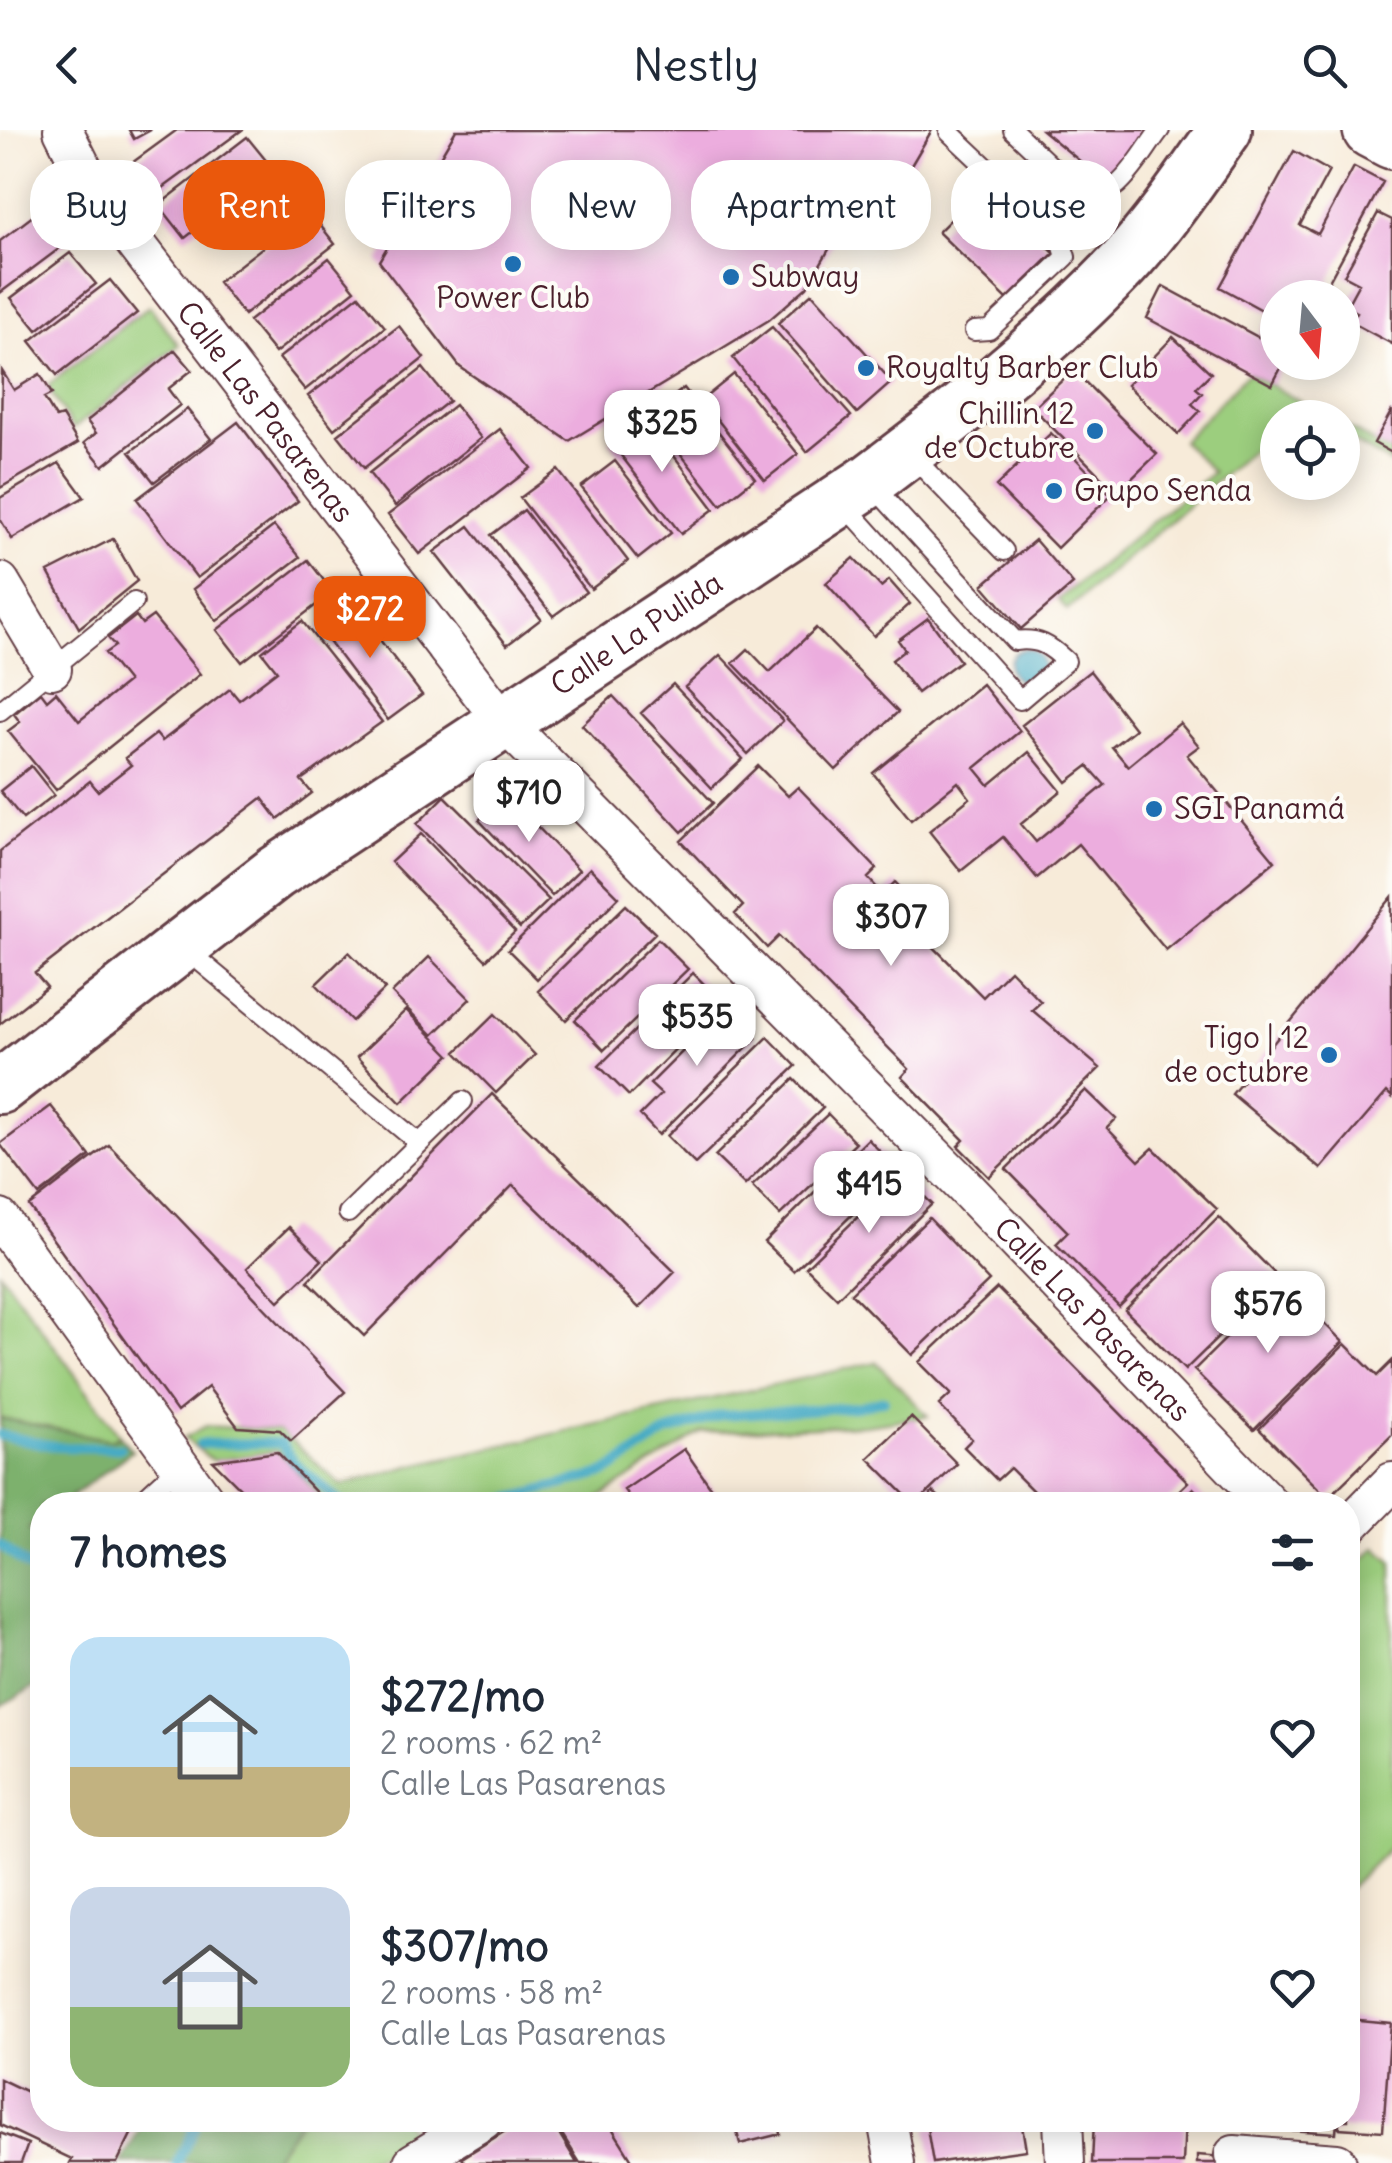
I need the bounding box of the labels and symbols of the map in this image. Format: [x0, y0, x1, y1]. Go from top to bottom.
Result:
marker: Power Club [502, 253, 524, 275]
place label: Subway [751, 257, 859, 295]
marker: Subway [720, 266, 742, 288]
place label: Power Club [436, 278, 590, 316]
north arrow [1260, 280, 1360, 380]
street label: Calle Las Pasarenas [169, 293, 363, 529]
place label: Royalty Barber Club [886, 348, 1159, 386]
marker: Royalty Barber Club [855, 357, 877, 379]
pin: $325 [603, 390, 721, 475]
place label: Chillin 12 de Octubre [924, 394, 1075, 466]
marker: Chillin 12 de Octubre [1084, 420, 1106, 442]
place label: Grupo Senda [1074, 471, 1252, 509]
marker: Grupo Senda [1043, 480, 1065, 502]
street label: Calle La Pulida [543, 563, 729, 704]
pin: $272 [311, 576, 429, 661]
pin: $710 [470, 760, 588, 845]
place label: SGI Panamá [1174, 789, 1345, 827]
marker: SGI Panamá [1143, 798, 1165, 820]
pin: $307 [832, 884, 950, 969]
pin: $535 [638, 984, 756, 1069]
place label: Tigo | 12 de octubre [1164, 1018, 1309, 1090]
marker: Tigo | 12 de octubre [1318, 1044, 1340, 1066]
pin: $415 [810, 1151, 928, 1236]
street label: Calle Las Pasarenas [986, 1209, 1200, 1429]
pin: $576 [1209, 1271, 1327, 1356]

